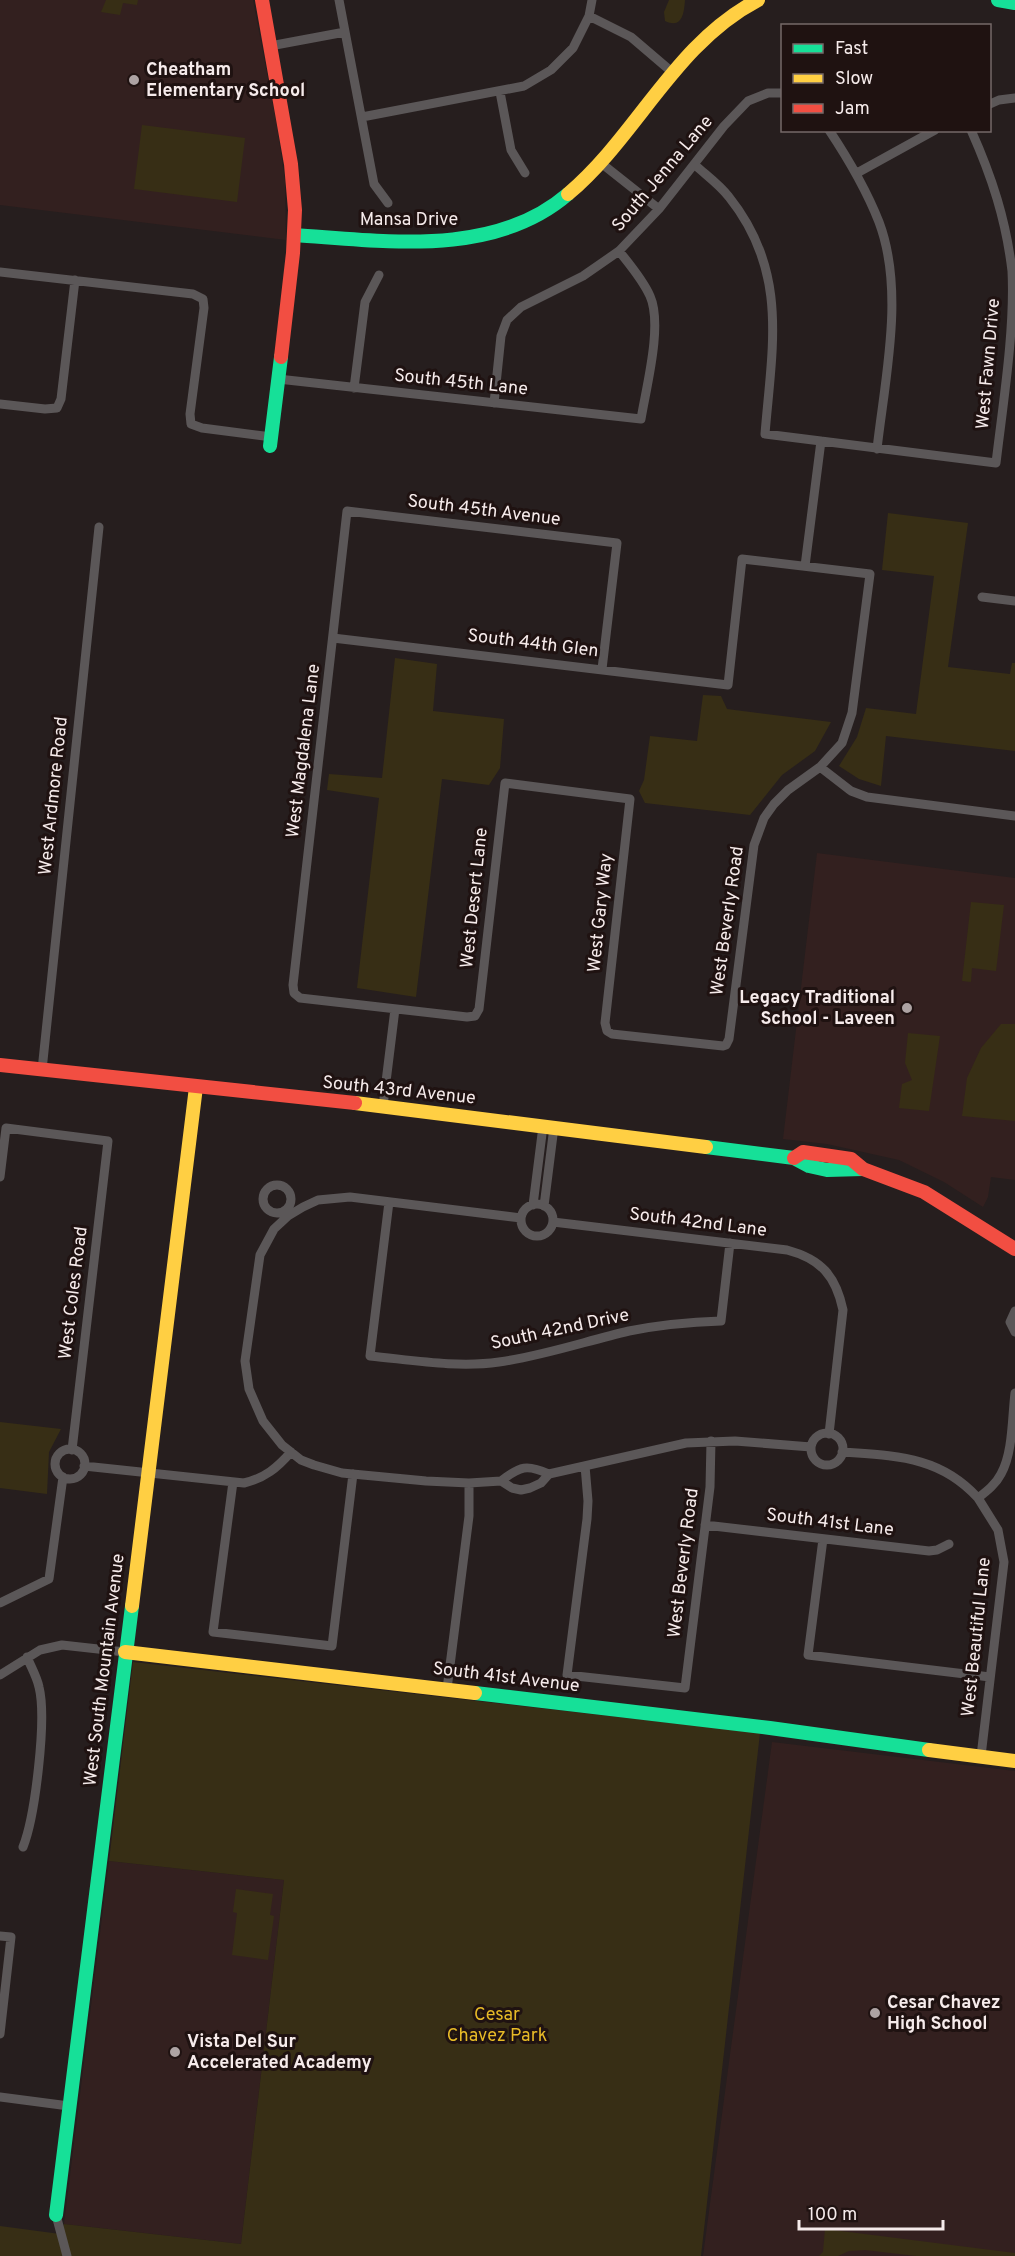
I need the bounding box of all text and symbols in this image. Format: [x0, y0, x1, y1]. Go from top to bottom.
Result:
legend [781, 24, 991, 132]
text: Fast [835, 38, 868, 61]
place label: Cheatham Elementary School [146, 59, 305, 103]
text: Slow [835, 68, 873, 91]
marker: Cheatham Elementary School [127, 73, 141, 87]
text: Jam [835, 98, 870, 121]
street label: South Jenna Lane [607, 111, 719, 237]
street label: Mansa Drive [360, 209, 458, 232]
street label: West Fawn Drive [972, 298, 1006, 430]
street label: South 45th Lane [393, 365, 529, 401]
street label: South 45th Avenue [406, 490, 562, 532]
street label: South 44th Glen [466, 625, 600, 663]
street label: West Magdalena Lane [282, 663, 326, 839]
street label: West Ardmore Road [34, 716, 74, 876]
street label: West Desert Lane [456, 826, 494, 970]
street label: West Beverly Road [706, 845, 750, 997]
street label: West Gary Way [583, 852, 619, 974]
place label: Legacy Traditional School - Laveen [739, 987, 895, 1031]
marker: Legacy Traditional School - Laveen [900, 1001, 914, 1015]
street label: South 43rd Avenue [321, 1072, 477, 1110]
street label: South 42nd Lane [628, 1203, 768, 1243]
street label: West Coles Road [54, 1225, 94, 1361]
street label: South 42nd Drive [489, 1304, 631, 1356]
street label: West Beverly Road [663, 1487, 705, 1639]
street label: South 41st Lane [765, 1504, 895, 1542]
street label: West South Mountain Avenue [79, 1552, 131, 1788]
street label: West Beautiful Lane [957, 1556, 997, 1718]
street label: South 41st Avenue [431, 1658, 581, 1698]
place label: Cesar Chavez High School [887, 1992, 1001, 2036]
park label: Cesar Chavez Park [447, 2004, 547, 2048]
marker: Cesar Chavez High School [868, 2006, 882, 2020]
place label: Vista Del Sur Accelerated Academy [187, 2031, 372, 2075]
marker: Vista Del Sur Accelerated Academy [168, 2045, 182, 2059]
scale bar [799, 2193, 943, 2231]
text: 100 m [808, 2204, 857, 2227]

